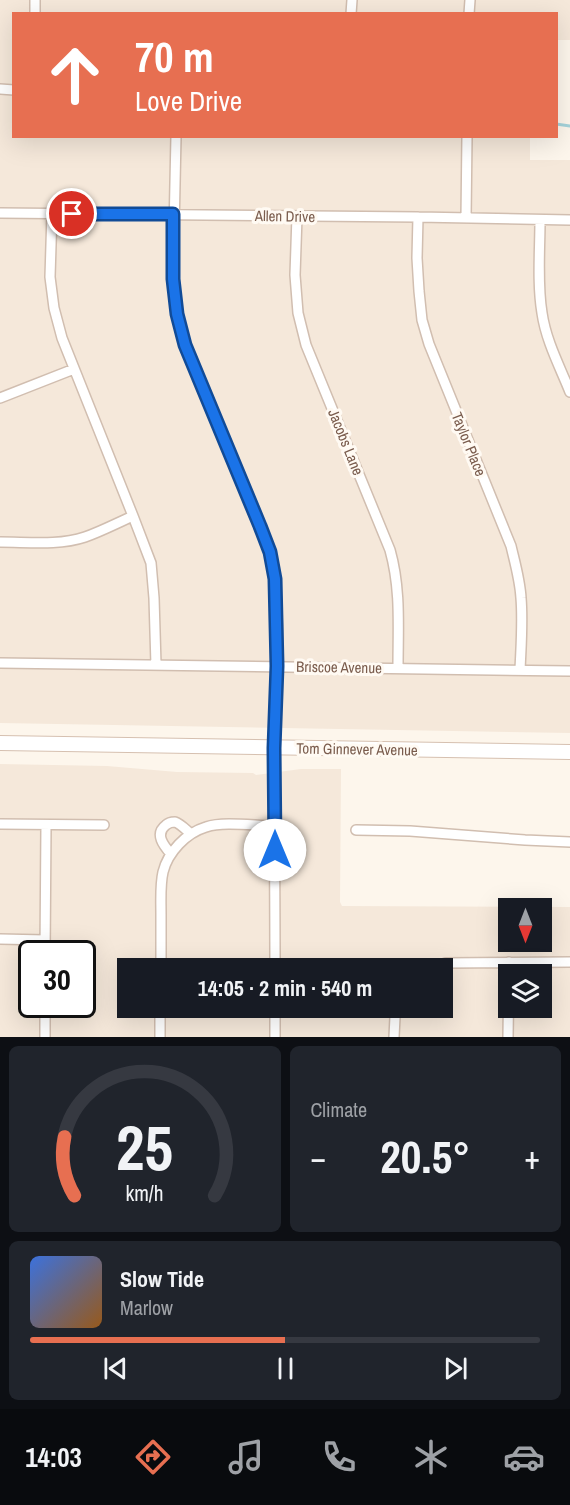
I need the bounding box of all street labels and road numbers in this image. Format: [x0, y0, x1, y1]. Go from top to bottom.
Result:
street label: Allen Drive [254, 205, 315, 227]
street label: Jacobs Lane [323, 406, 369, 478]
street label: Taylor Place [447, 409, 491, 479]
street label: Briscoe Avenue [296, 656, 382, 678]
street label: Tom Ginnever Avenue [296, 737, 418, 761]

